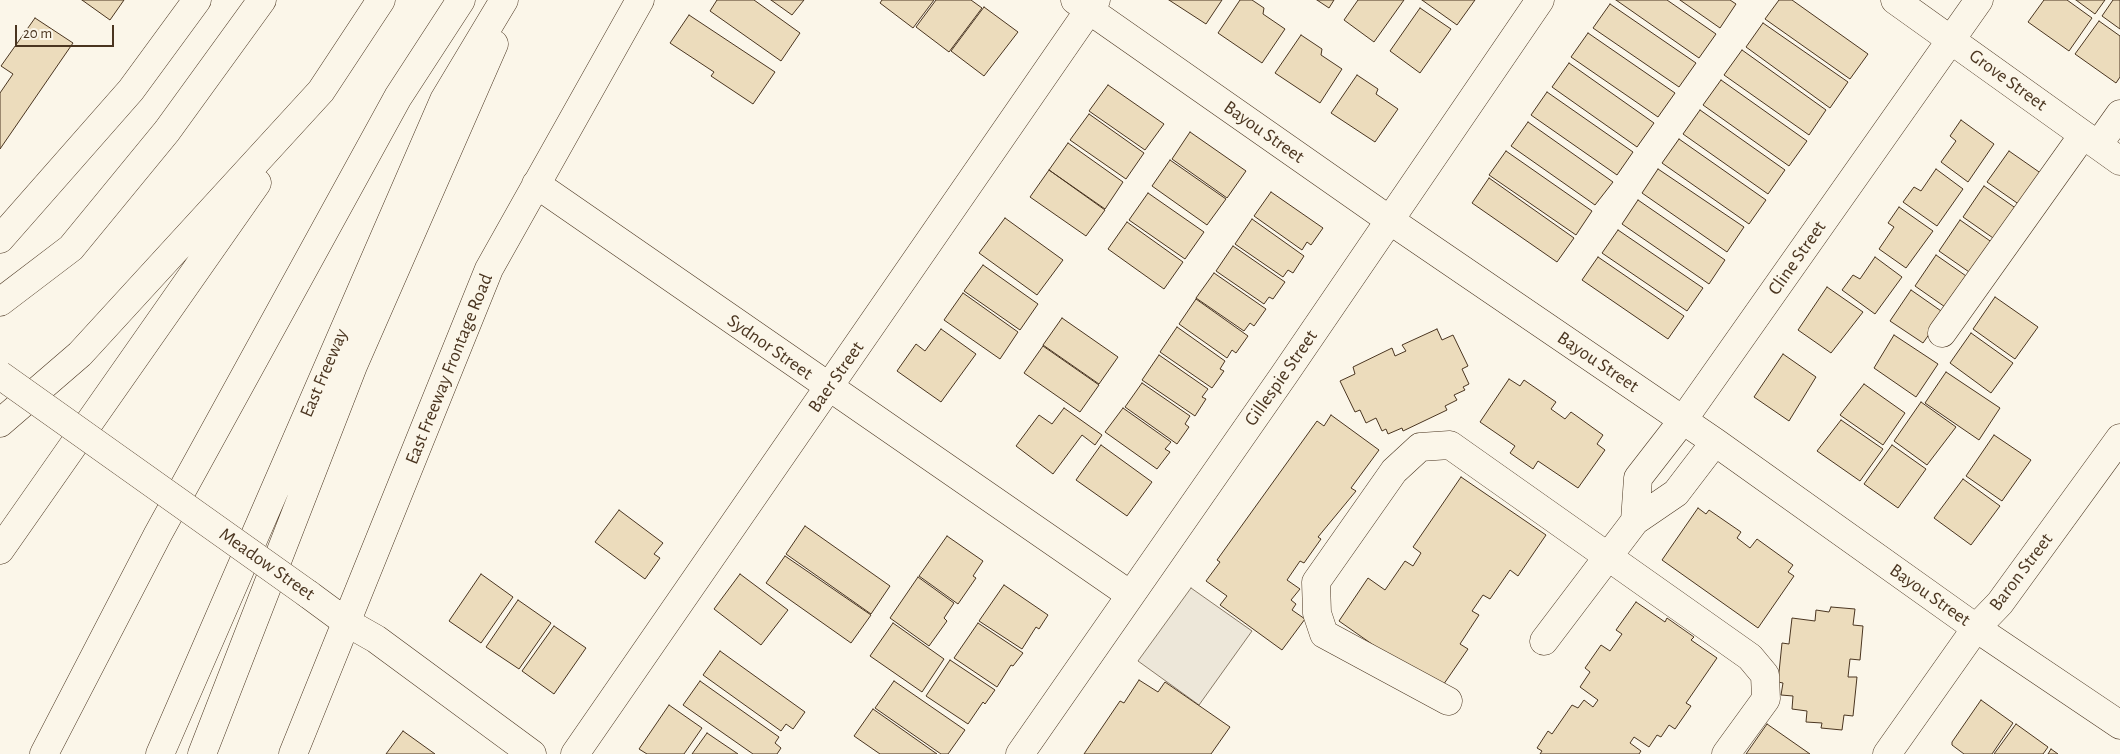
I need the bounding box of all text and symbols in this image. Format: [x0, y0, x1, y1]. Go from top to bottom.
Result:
scale bar [18, 15, 116, 47]
text: 20 m [23, 26, 52, 41]
street label: Grove Street [1965, 44, 2051, 116]
street label: Bayou Street [1219, 96, 1309, 168]
street label: Cline Street [1763, 216, 1831, 300]
street label: East Freeway Frontage Road [400, 270, 498, 468]
street label: Sydnor Street [723, 309, 817, 385]
street label: East Freeway [295, 325, 353, 421]
street label: Gillespie Street [1240, 326, 1322, 430]
street label: Bayou Street [1553, 326, 1643, 398]
street label: Baer Street [803, 337, 869, 417]
street label: Meadow Street [215, 523, 319, 605]
street label: Baron Street [1984, 529, 2058, 615]
street label: Bayou Street [1885, 559, 1975, 631]

